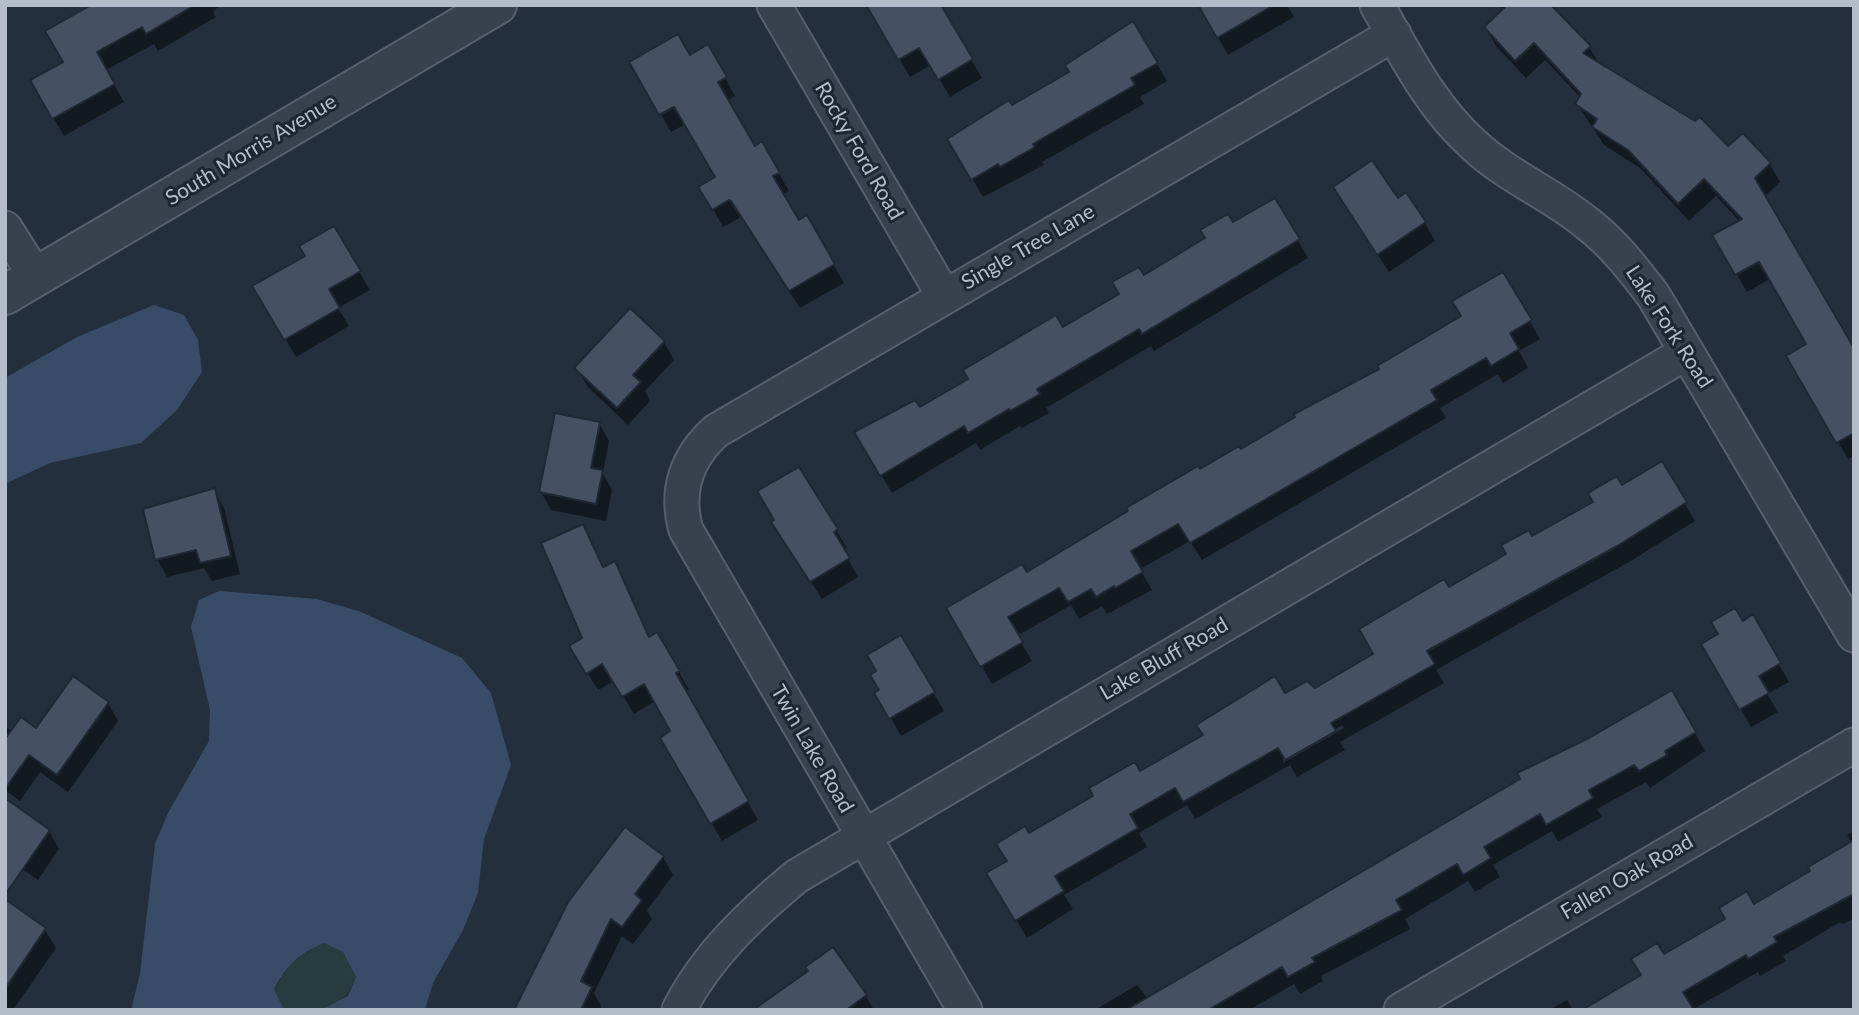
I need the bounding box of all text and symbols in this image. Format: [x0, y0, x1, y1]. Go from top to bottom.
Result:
street label: Rocky Ford Road [809, 78, 909, 224]
street label: South Morris Avenue [161, 89, 341, 211]
street label: Single Tree Lane [957, 199, 1099, 295]
street label: Lake Fork Road [1620, 261, 1718, 393]
street label: Lake Bluff Road [1095, 612, 1233, 706]
street label: Twin Lake Road [765, 681, 859, 817]
street label: Fallen Oak Road [1556, 829, 1698, 925]

